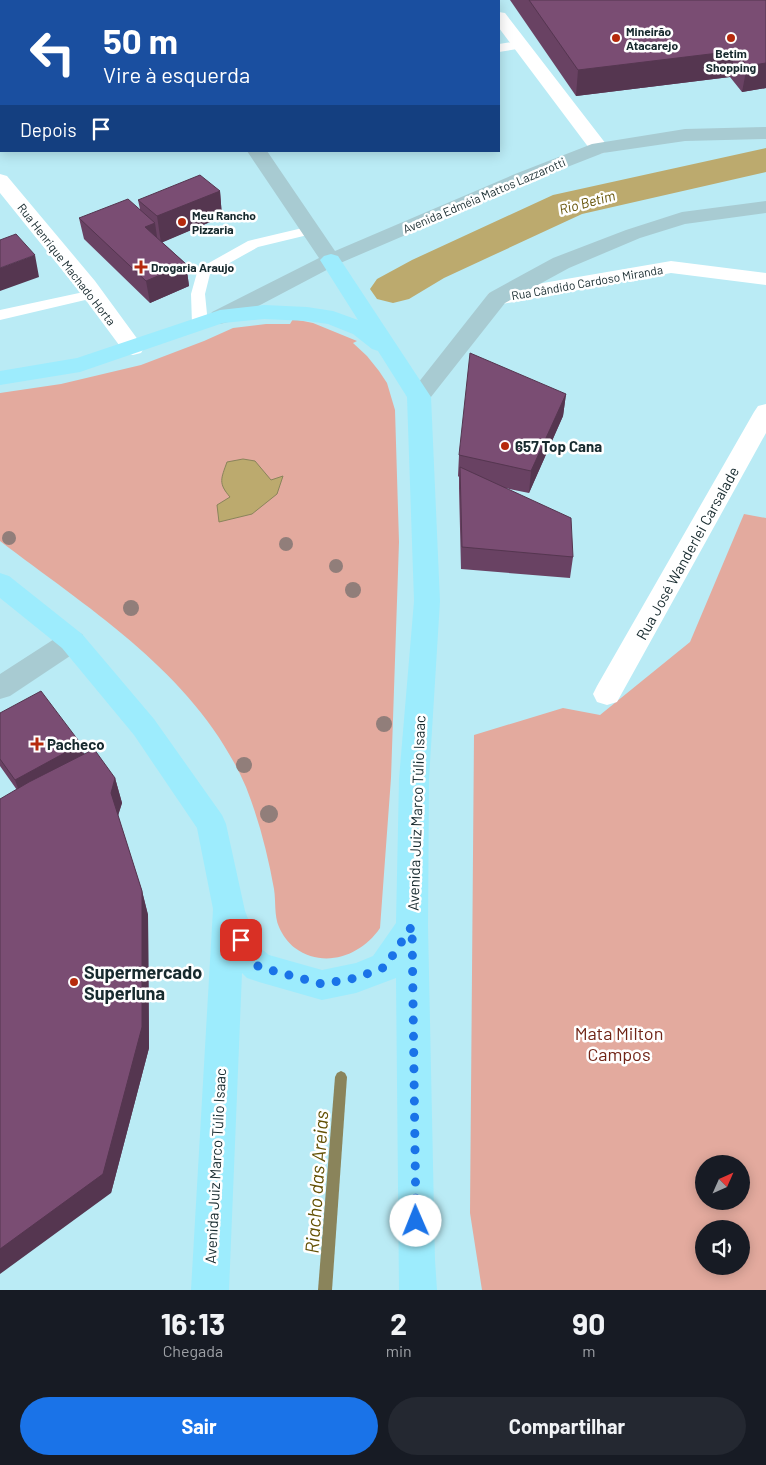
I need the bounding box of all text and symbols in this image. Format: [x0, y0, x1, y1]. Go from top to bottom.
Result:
text: 50 m [103, 19, 178, 61]
icon: left [20, 20, 85, 85]
place label: Mineirão Atacarejo [626, 24, 678, 52]
marker: Mineirão Atacarejo [610, 32, 622, 44]
marker: Betim Shopping [725, 32, 737, 44]
place label: Betim Shopping [706, 46, 756, 74]
text: Vire à esquerda [103, 61, 250, 87]
icon: arrive [87, 115, 115, 143]
text: Depois [20, 118, 77, 141]
street label: Avenida Edméia Mattos Lazzarotti [401, 154, 567, 236]
water label: Rio Betim [557, 186, 617, 218]
street label: Rua Henrique Machado Horta [15, 200, 119, 328]
place label: Meu Rancho Pizzaria [192, 208, 256, 236]
marker: Meu Rancho Pizzaria [176, 216, 188, 228]
place label: Drogaria Araujo [151, 260, 234, 274]
marker: Drogaria Araujo [135, 261, 147, 273]
street label: Rua Cândido Cardoso Miranda [510, 262, 664, 302]
place label: 657 Top Cana [515, 437, 602, 455]
marker: 657 Top Cana [499, 440, 511, 452]
street label: Rua José Wanderlei Carsalade [632, 463, 742, 643]
street label: Avenida Juiz Marco Túlio Isaac [404, 715, 428, 911]
place label: Pacheco [47, 735, 105, 753]
marker: Pacheco [31, 738, 43, 750]
pin [220, 919, 262, 961]
icon: arrive [227, 926, 255, 954]
place label: Supermercado Superluna [84, 961, 202, 1004]
marker: Supermercado Superluna [68, 976, 80, 988]
park label: Mata Milton Campos [575, 1022, 663, 1065]
street label: Avenida Juiz Marco Túlio Isaac [201, 1068, 229, 1264]
water label: Riacho das Areias [300, 1110, 332, 1254]
north arrow [695, 1155, 750, 1210]
map controls [695, 1155, 750, 1275]
position arrow [389, 1194, 441, 1246]
button: sound [695, 1220, 750, 1275]
text: 16:13 [161, 1305, 225, 1341]
text: 2 [390, 1305, 407, 1341]
text: 90 [572, 1305, 605, 1341]
text: Chegada [163, 1341, 223, 1360]
text: min [386, 1341, 412, 1360]
text: m [582, 1341, 595, 1360]
button: Sair [20, 1397, 378, 1455]
button: Compartilhar [388, 1397, 746, 1455]

